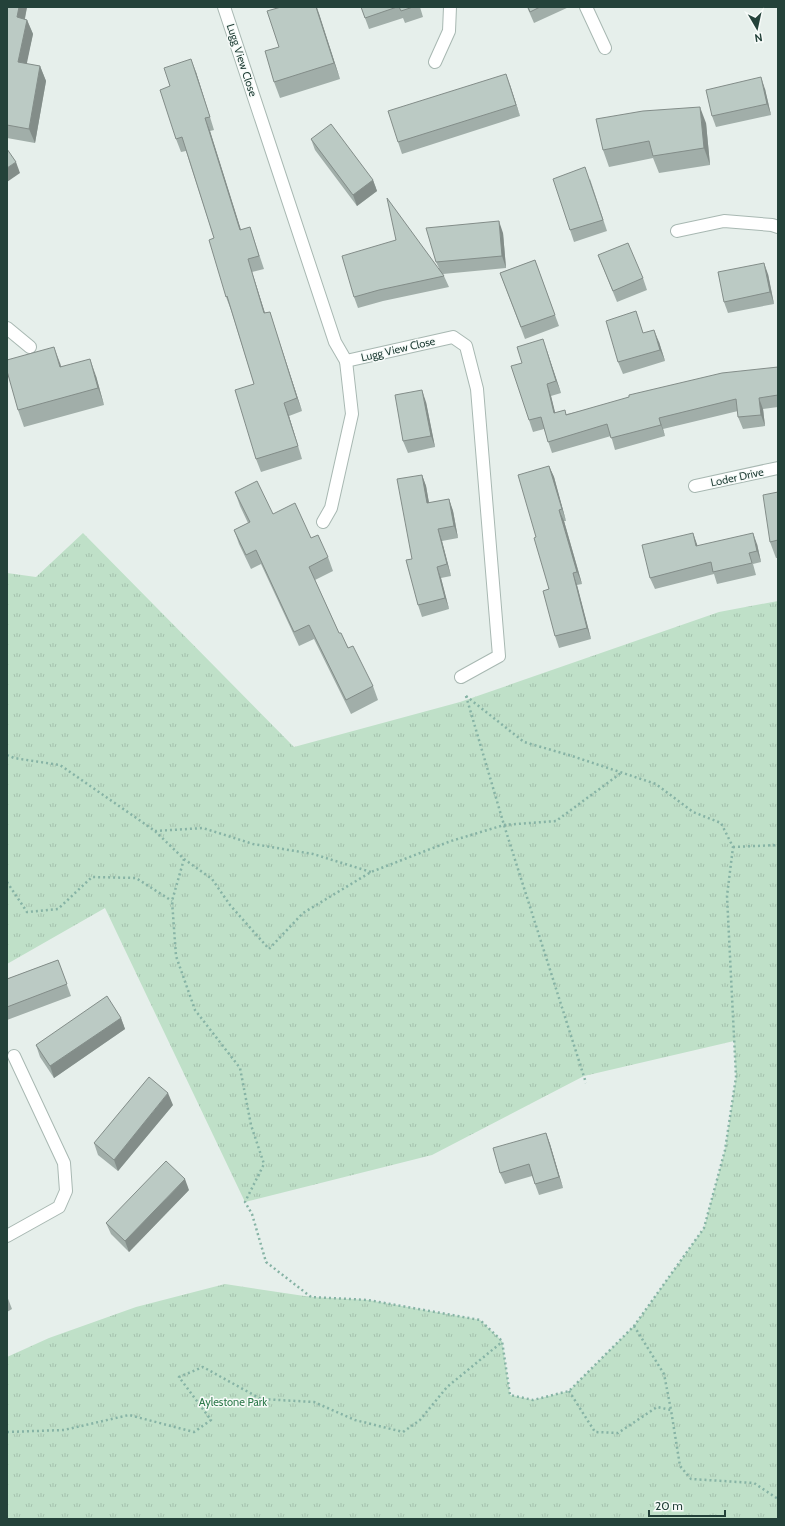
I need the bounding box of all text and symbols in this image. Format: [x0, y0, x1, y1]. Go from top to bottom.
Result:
north arrow [737, 8, 777, 48]
street label: Lugg View Close [224, 22, 260, 99]
text: N [754, 30, 764, 45]
street label: Lugg View Close [359, 334, 437, 364]
street label: Loder Drive [709, 464, 765, 489]
park label: Aylestone Park [199, 1395, 267, 1409]
scale bar [649, 1492, 725, 1518]
text: 20 m [655, 1498, 683, 1513]

